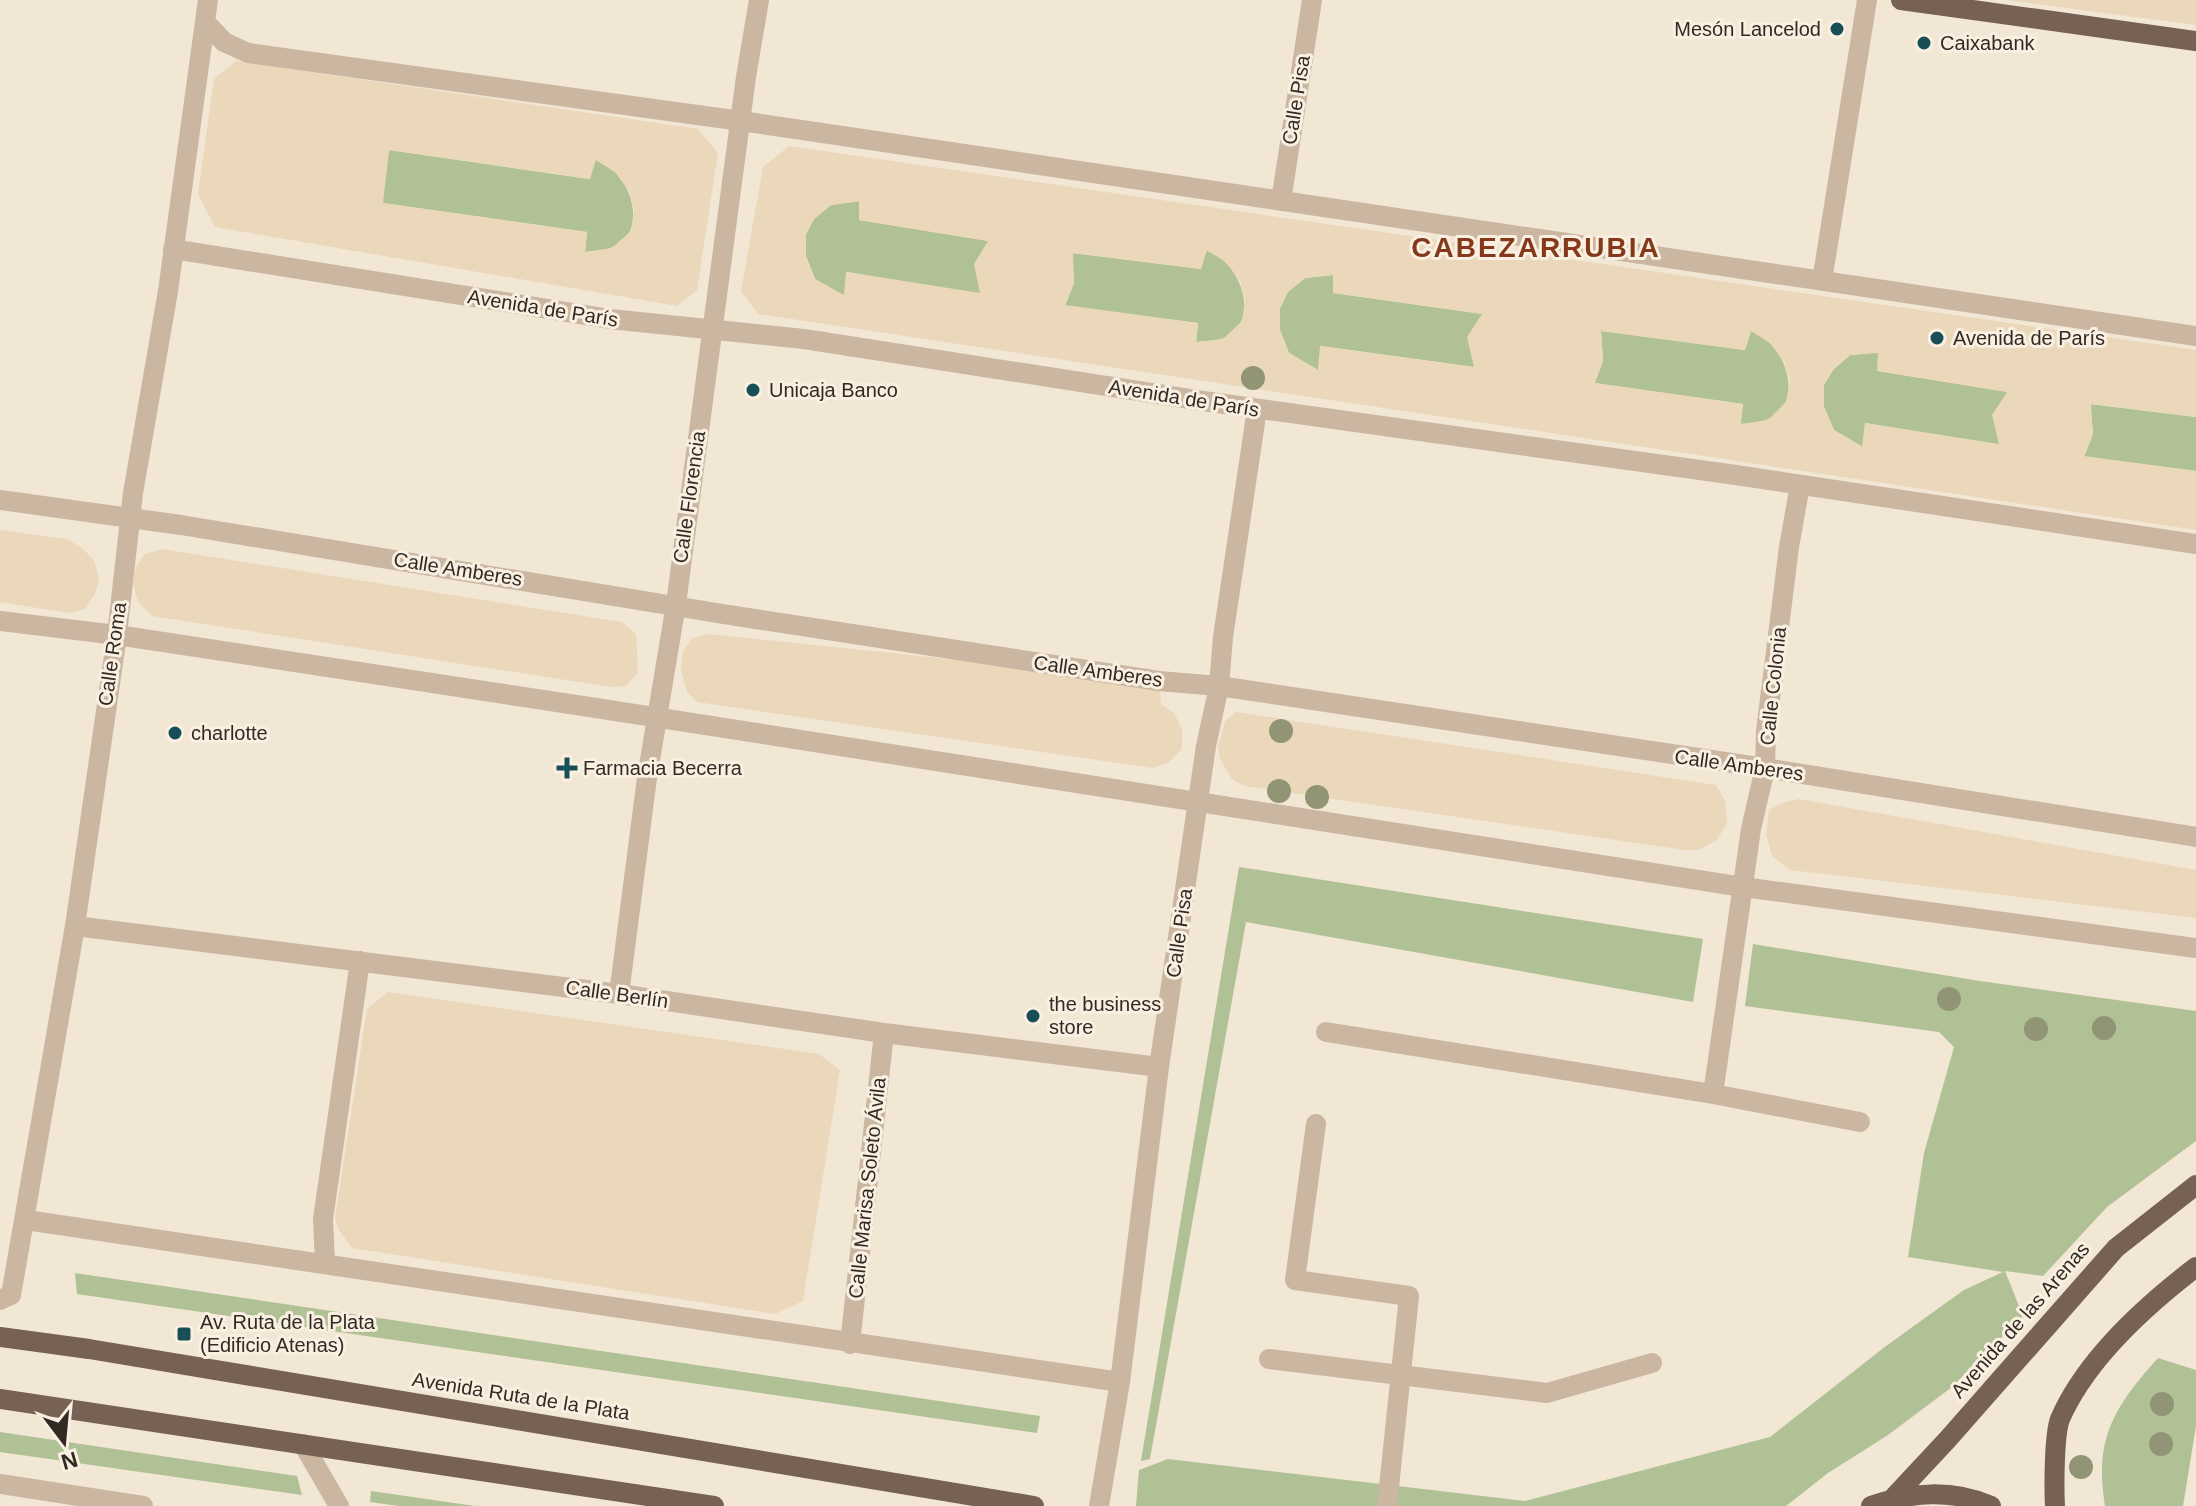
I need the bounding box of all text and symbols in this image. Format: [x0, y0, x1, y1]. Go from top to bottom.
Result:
place label: Mesón Lancelod [1674, 18, 1821, 40]
marker: Mesón Lancelod [1828, 20, 1846, 38]
place label: Caixabank [1940, 32, 2036, 54]
marker: Caixabank [1915, 34, 1933, 52]
street label: Calle Pisa [1278, 53, 1314, 146]
district label: CABEZARRUBIA [1411, 232, 1661, 263]
street label: Avenida de París [466, 285, 620, 331]
place label: Avenida de París [1953, 327, 2105, 349]
marker: Avenida de París [1928, 329, 1946, 347]
street label: Avenida de París [1107, 375, 1261, 421]
place label: Unicaja Banco [769, 379, 898, 401]
marker: Unicaja Banco [744, 381, 762, 399]
street label: Calle Florencia [669, 429, 709, 565]
street label: Calle Amberes [392, 548, 524, 590]
street label: Calle Roma [94, 600, 130, 707]
street label: Calle Colonia [1756, 625, 1790, 746]
street label: Calle Amberes [1032, 651, 1164, 691]
place label: charlotte [191, 722, 268, 744]
marker: charlotte [166, 724, 184, 742]
street label: Calle Amberes [1673, 745, 1805, 785]
place label: Farmacia Becerra [583, 757, 743, 779]
marker: Farmacia Becerra [558, 759, 576, 777]
street label: Calle Pisa [1162, 886, 1196, 979]
street label: Calle Berlín [564, 976, 670, 1012]
place label: the business store [1049, 993, 1161, 1038]
marker: the business store [1024, 1007, 1042, 1025]
street label: Calle Marisa Soleto Ávila [844, 1075, 890, 1300]
street label: Avenida de las Arenas [1947, 1238, 2093, 1402]
place label: Av. Ruta de la Plata (Edificio Atenas) [200, 1311, 376, 1356]
marker: Av. Ruta de la Plata (Edificio Atenas) [175, 1325, 193, 1343]
street label: Avenida Ruta de la Plata [411, 1368, 632, 1424]
north arrow [24, 1402, 104, 1482]
text: N [58, 1447, 80, 1475]

